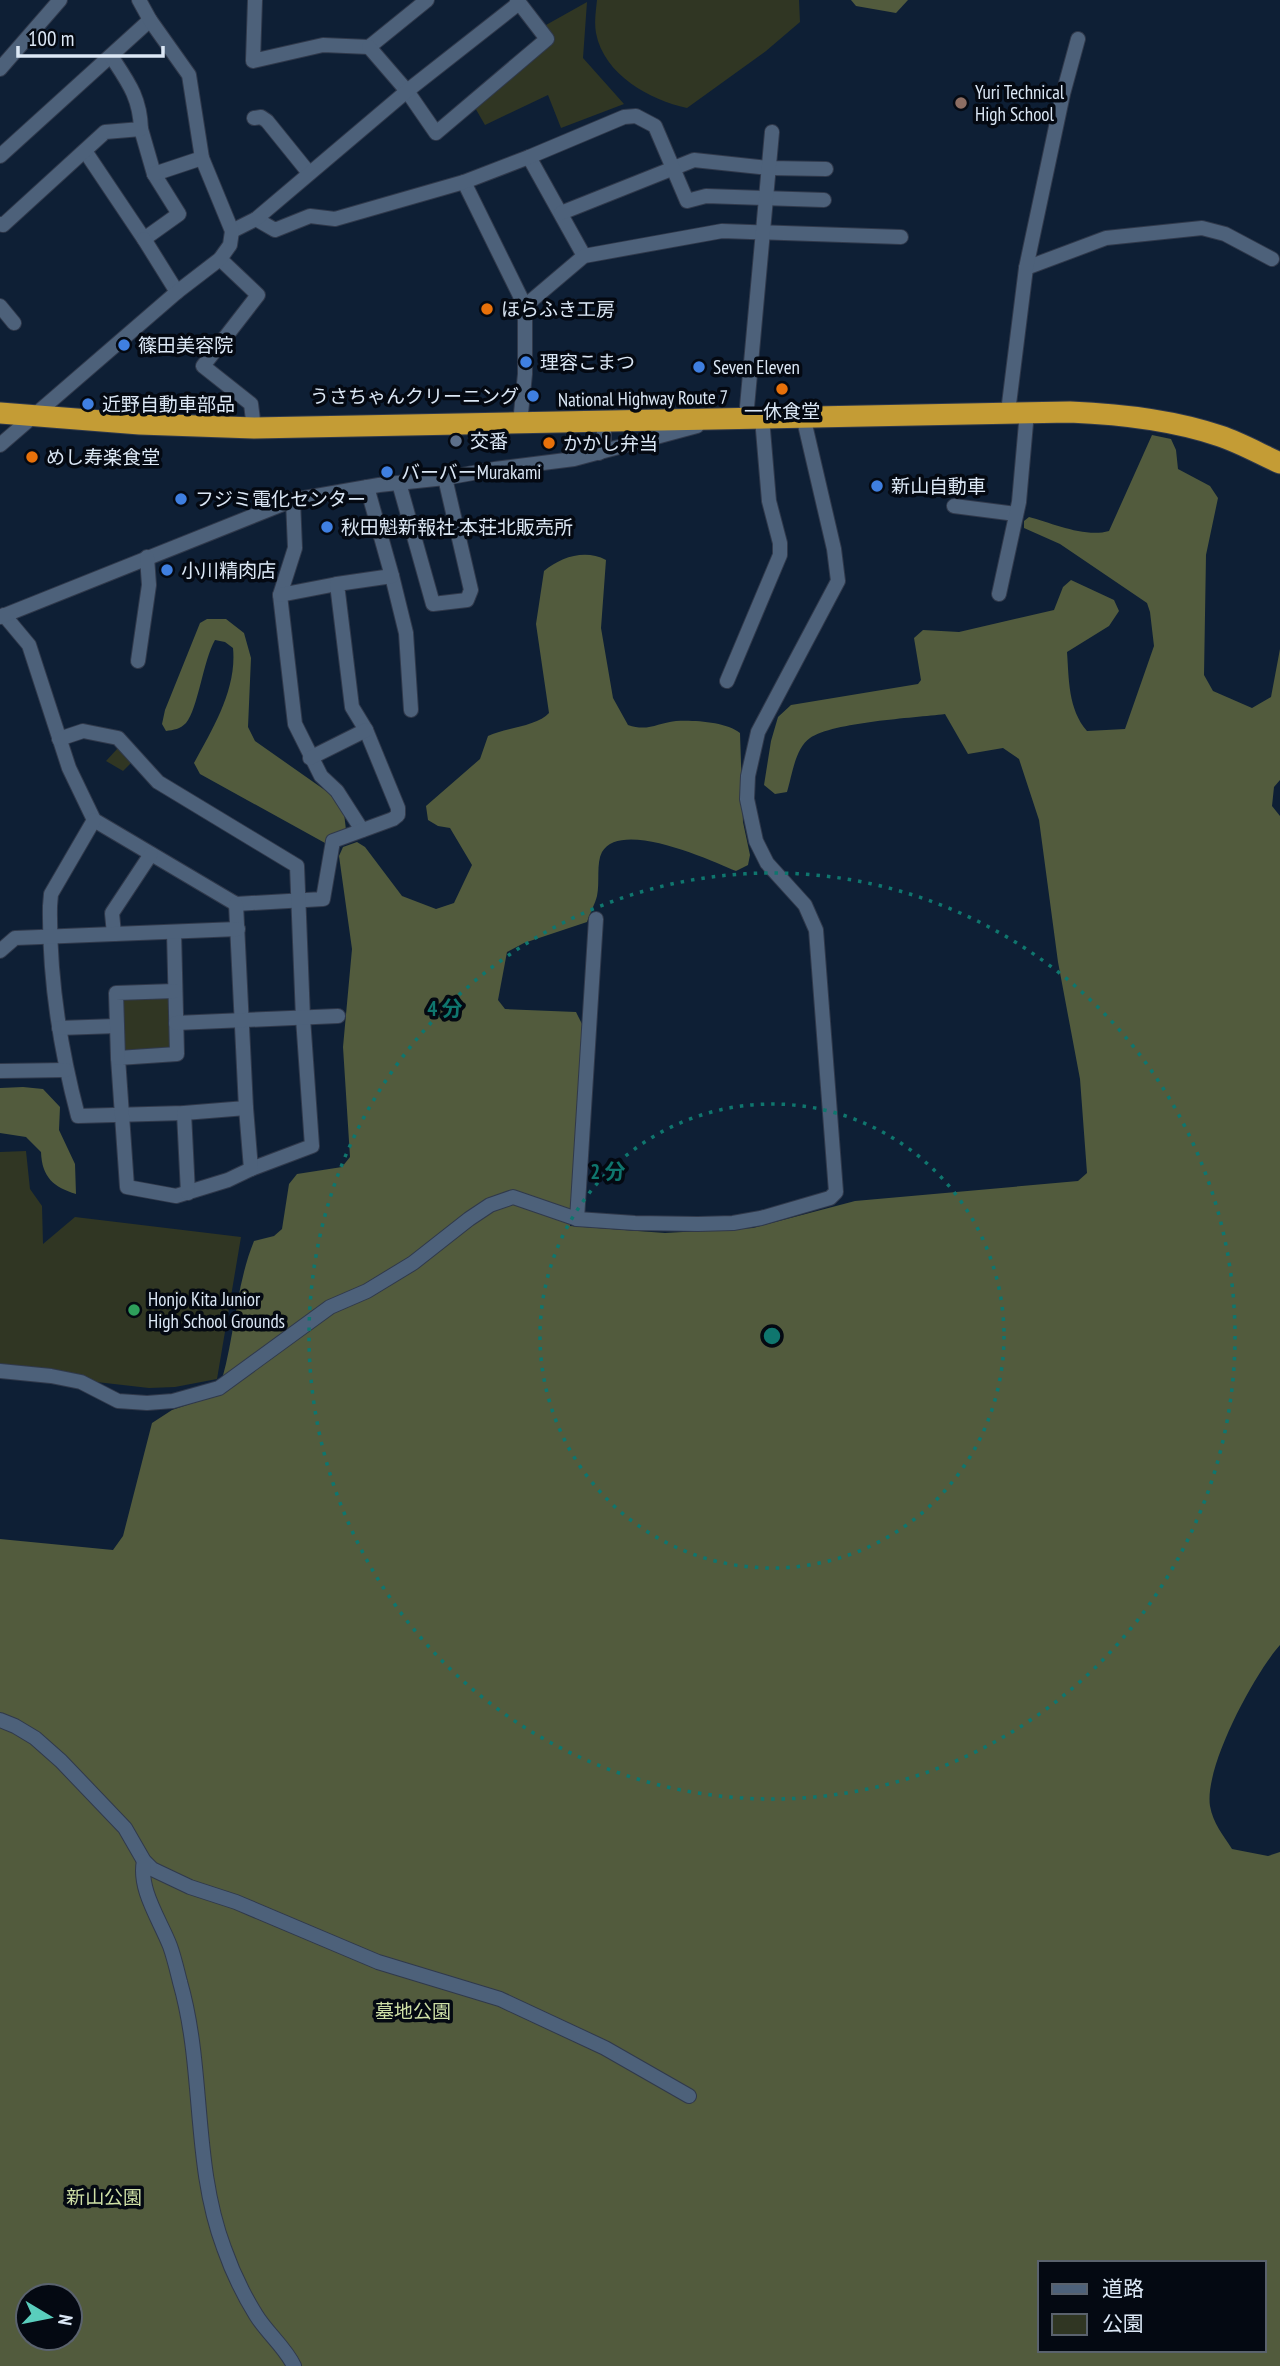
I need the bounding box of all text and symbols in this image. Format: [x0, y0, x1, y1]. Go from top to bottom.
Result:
scale bar [18, 14, 163, 58]
text: 100 m [28, 25, 74, 52]
place label: Yuri Technical High School [975, 80, 1065, 126]
marker: Yuri Technical High School [953, 95, 969, 111]
place label: ほらふき工房 [501, 297, 615, 321]
marker: ほらふき工房 [479, 301, 495, 317]
place label: 篠田美容院 [138, 333, 233, 357]
marker: 篠田美容院 [116, 337, 132, 353]
place label: 理容こまつ [540, 350, 635, 374]
marker: 理容こまつ [518, 354, 534, 370]
place label: Seven Eleven [713, 355, 800, 379]
marker: Seven Eleven [691, 359, 707, 375]
marker: 一休食堂 [774, 381, 790, 397]
place label: うさちゃんクリーニング [310, 384, 519, 408]
street label: National Highway Route 7 [558, 385, 728, 411]
marker: うさちゃんクリーニング [525, 388, 541, 404]
place label: 近野自動車部品 [102, 392, 235, 416]
marker: 近野自動車部品 [80, 396, 96, 412]
place label: 一休食堂 [744, 399, 820, 423]
place label: 交番 [470, 429, 508, 453]
place label: かかし弁当 [563, 431, 658, 455]
marker: 交番 [448, 433, 464, 449]
marker: かかし弁当 [541, 435, 557, 451]
place label: めし寿楽食堂 [46, 445, 160, 469]
marker: めし寿楽食堂 [24, 449, 40, 465]
place label: バーバーMurakami [401, 460, 541, 484]
marker: バーバーMurakami [379, 464, 395, 480]
place label: 新山自動車 [891, 474, 986, 498]
marker: 新山自動車 [869, 478, 885, 494]
place label: フジミ電化センター [195, 487, 366, 511]
marker: フジミ電化センター [173, 491, 189, 507]
place label: 秋田魁新報社 本荘北販売所 [341, 515, 573, 539]
marker: 秋田魁新報社 本荘北販売所 [319, 519, 335, 535]
place label: 小川精肉店 [181, 558, 276, 582]
marker: 小川精肉店 [159, 562, 175, 578]
text: 4 分 [427, 995, 463, 1022]
text: 2 分 [590, 1158, 626, 1185]
place label: Honjo Kita Junior High School Grounds [148, 1287, 285, 1333]
marker: Honjo Kita Junior High School Grounds [126, 1302, 142, 1318]
centre of rings [760, 1324, 784, 1348]
park label: 墓地公園 [375, 1999, 451, 2023]
park label: 新山公園 [66, 2185, 142, 2209]
legend [1038, 2261, 1266, 2352]
text: 道路 [1102, 2275, 1144, 2302]
north arrow [14, 2282, 84, 2352]
text: 公園 [1102, 2310, 1144, 2337]
text: N [53, 2313, 78, 2327]

